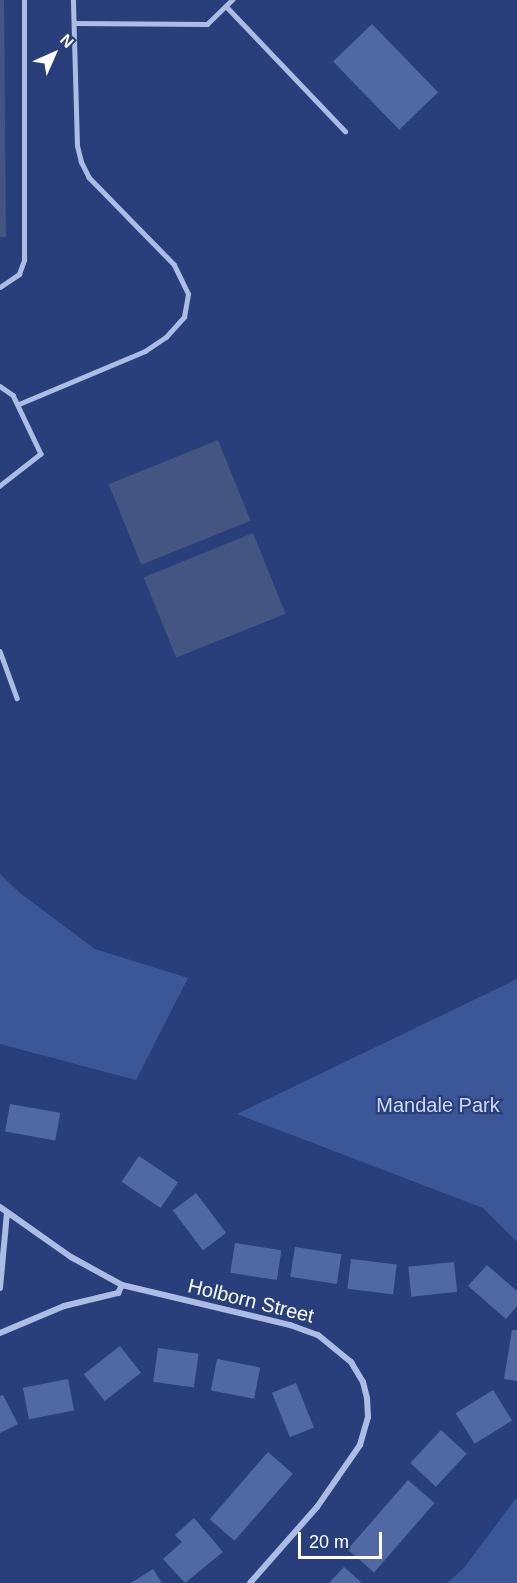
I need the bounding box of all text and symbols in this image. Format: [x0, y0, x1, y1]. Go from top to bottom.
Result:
north arrow [24, 24, 84, 84]
text: N [57, 31, 77, 51]
park label: Mandale Park [376, 1093, 500, 1117]
street label: Holborn Street [186, 1274, 316, 1328]
scale bar [301, 1520, 385, 1558]
text: 20 m [309, 1532, 349, 1552]

